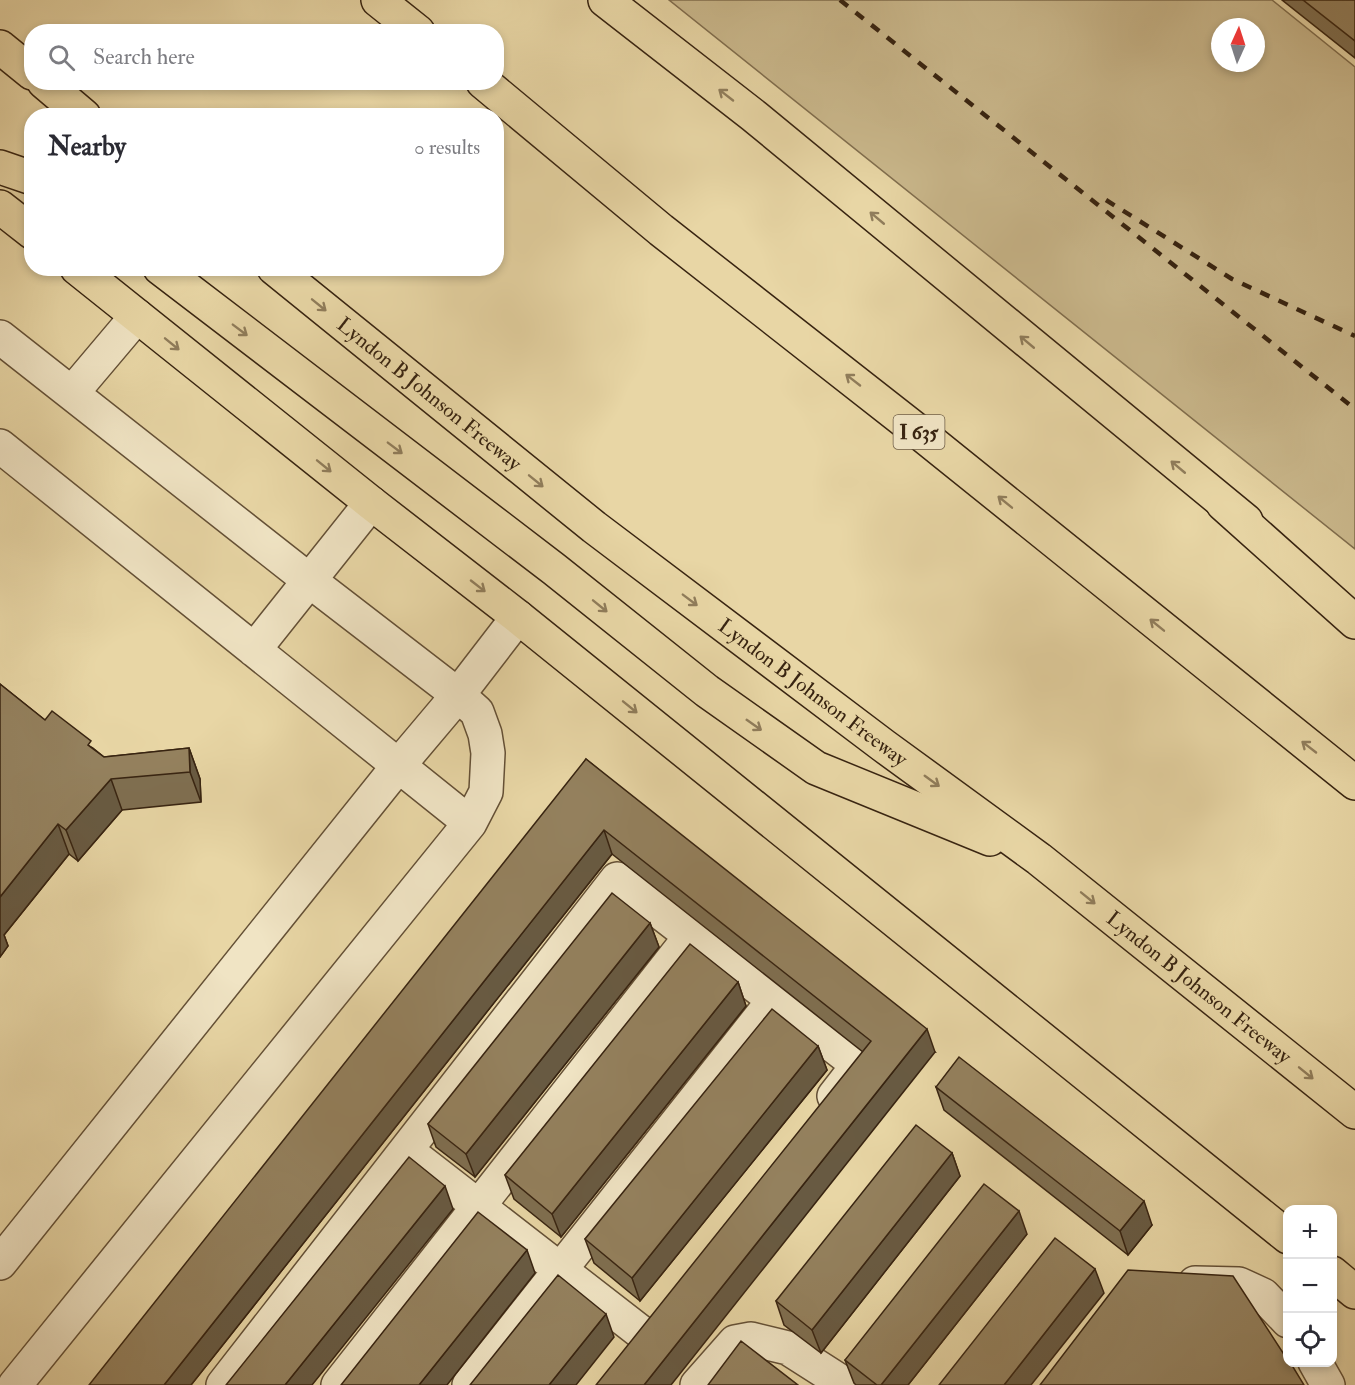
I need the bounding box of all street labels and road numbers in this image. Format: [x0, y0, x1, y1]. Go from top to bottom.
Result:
street label: Lyndon B Johnson Freeway [331, 311, 528, 478]
road number: I 635 [894, 415, 944, 449]
street label: Lyndon B Johnson Freeway [713, 613, 913, 773]
street label: Lyndon B Johnson Freeway [1101, 905, 1298, 1071]

